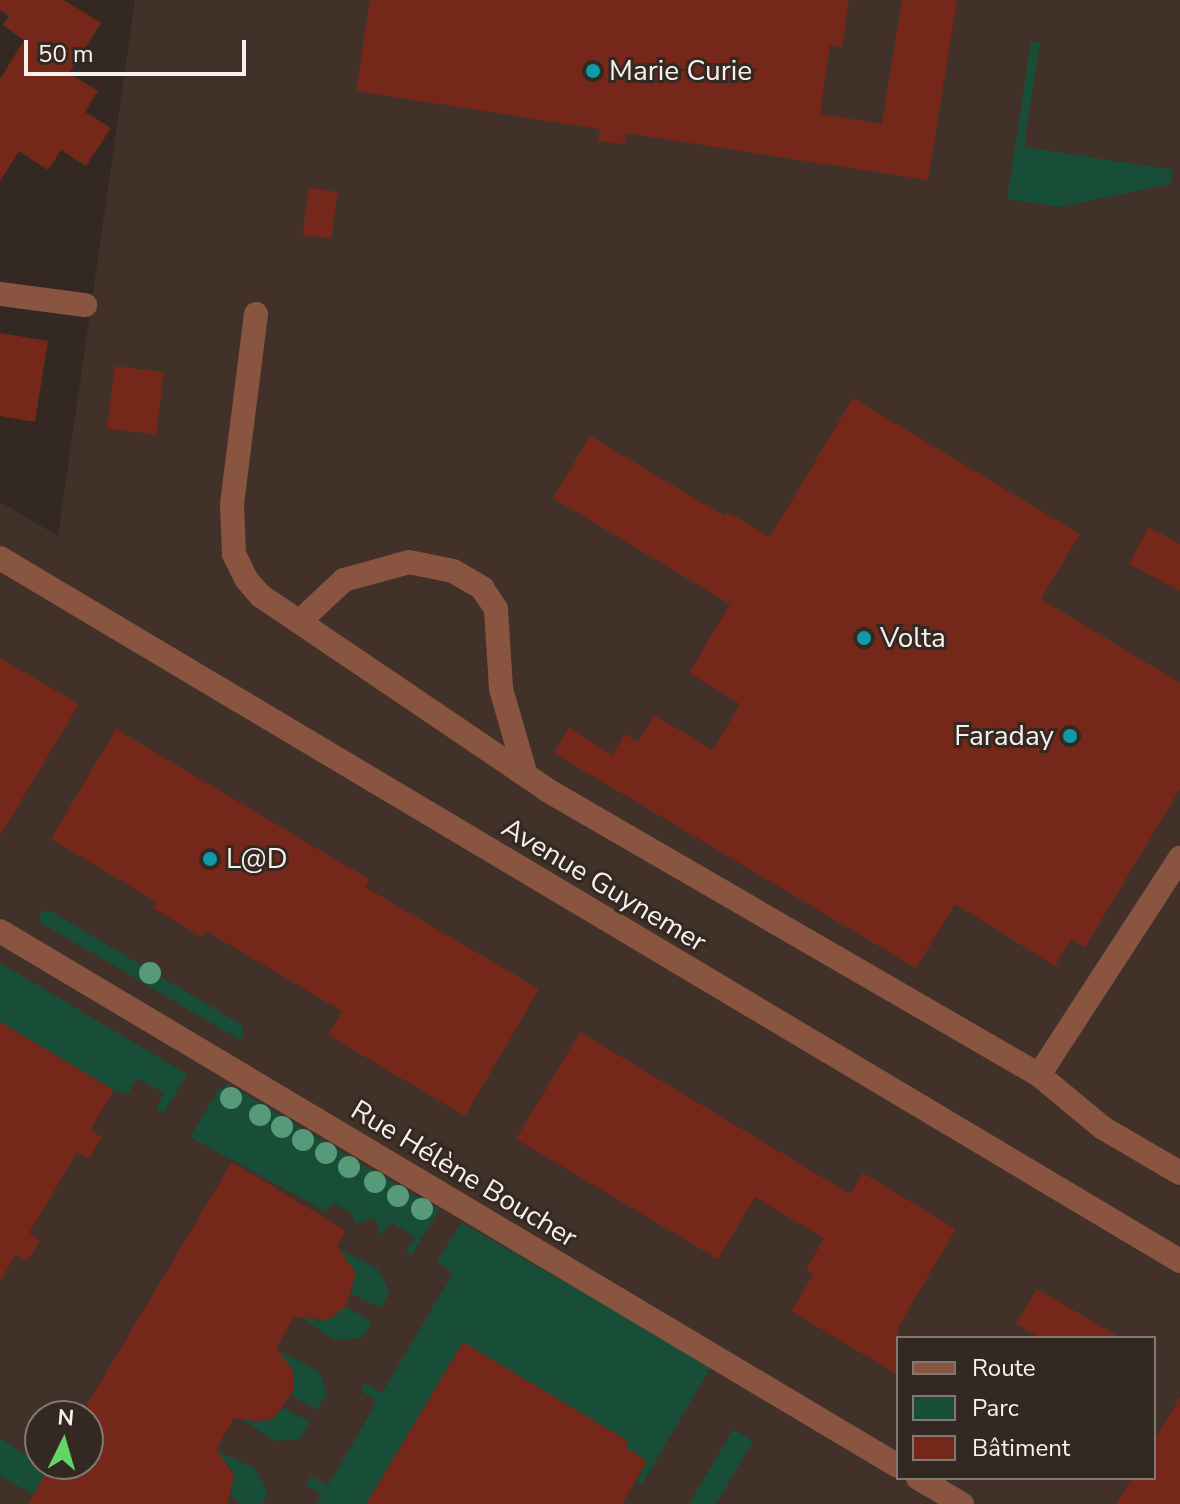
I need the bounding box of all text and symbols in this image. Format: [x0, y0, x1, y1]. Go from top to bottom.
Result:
scale bar [28, 24, 250, 74]
text: 50 m [38, 38, 94, 70]
place label: Marie Curie [609, 54, 752, 88]
marker: Marie Curie [584, 62, 602, 80]
place label: Volta [880, 621, 946, 655]
marker: Volta [855, 629, 873, 647]
place label: Faraday [954, 719, 1054, 753]
marker: Faraday [1061, 727, 1079, 745]
street label: Avenue Guynemer [496, 811, 712, 959]
place label: L@D [226, 842, 287, 876]
marker: L@D [201, 850, 219, 868]
street label: Rue Hélène Boucher [345, 1093, 583, 1255]
legend [896, 1336, 1156, 1480]
text: Route [972, 1352, 1036, 1384]
text: Parc [972, 1392, 1019, 1424]
north arrow [24, 1400, 104, 1480]
text: N [56, 1402, 75, 1434]
text: Bâtiment [972, 1432, 1070, 1464]

